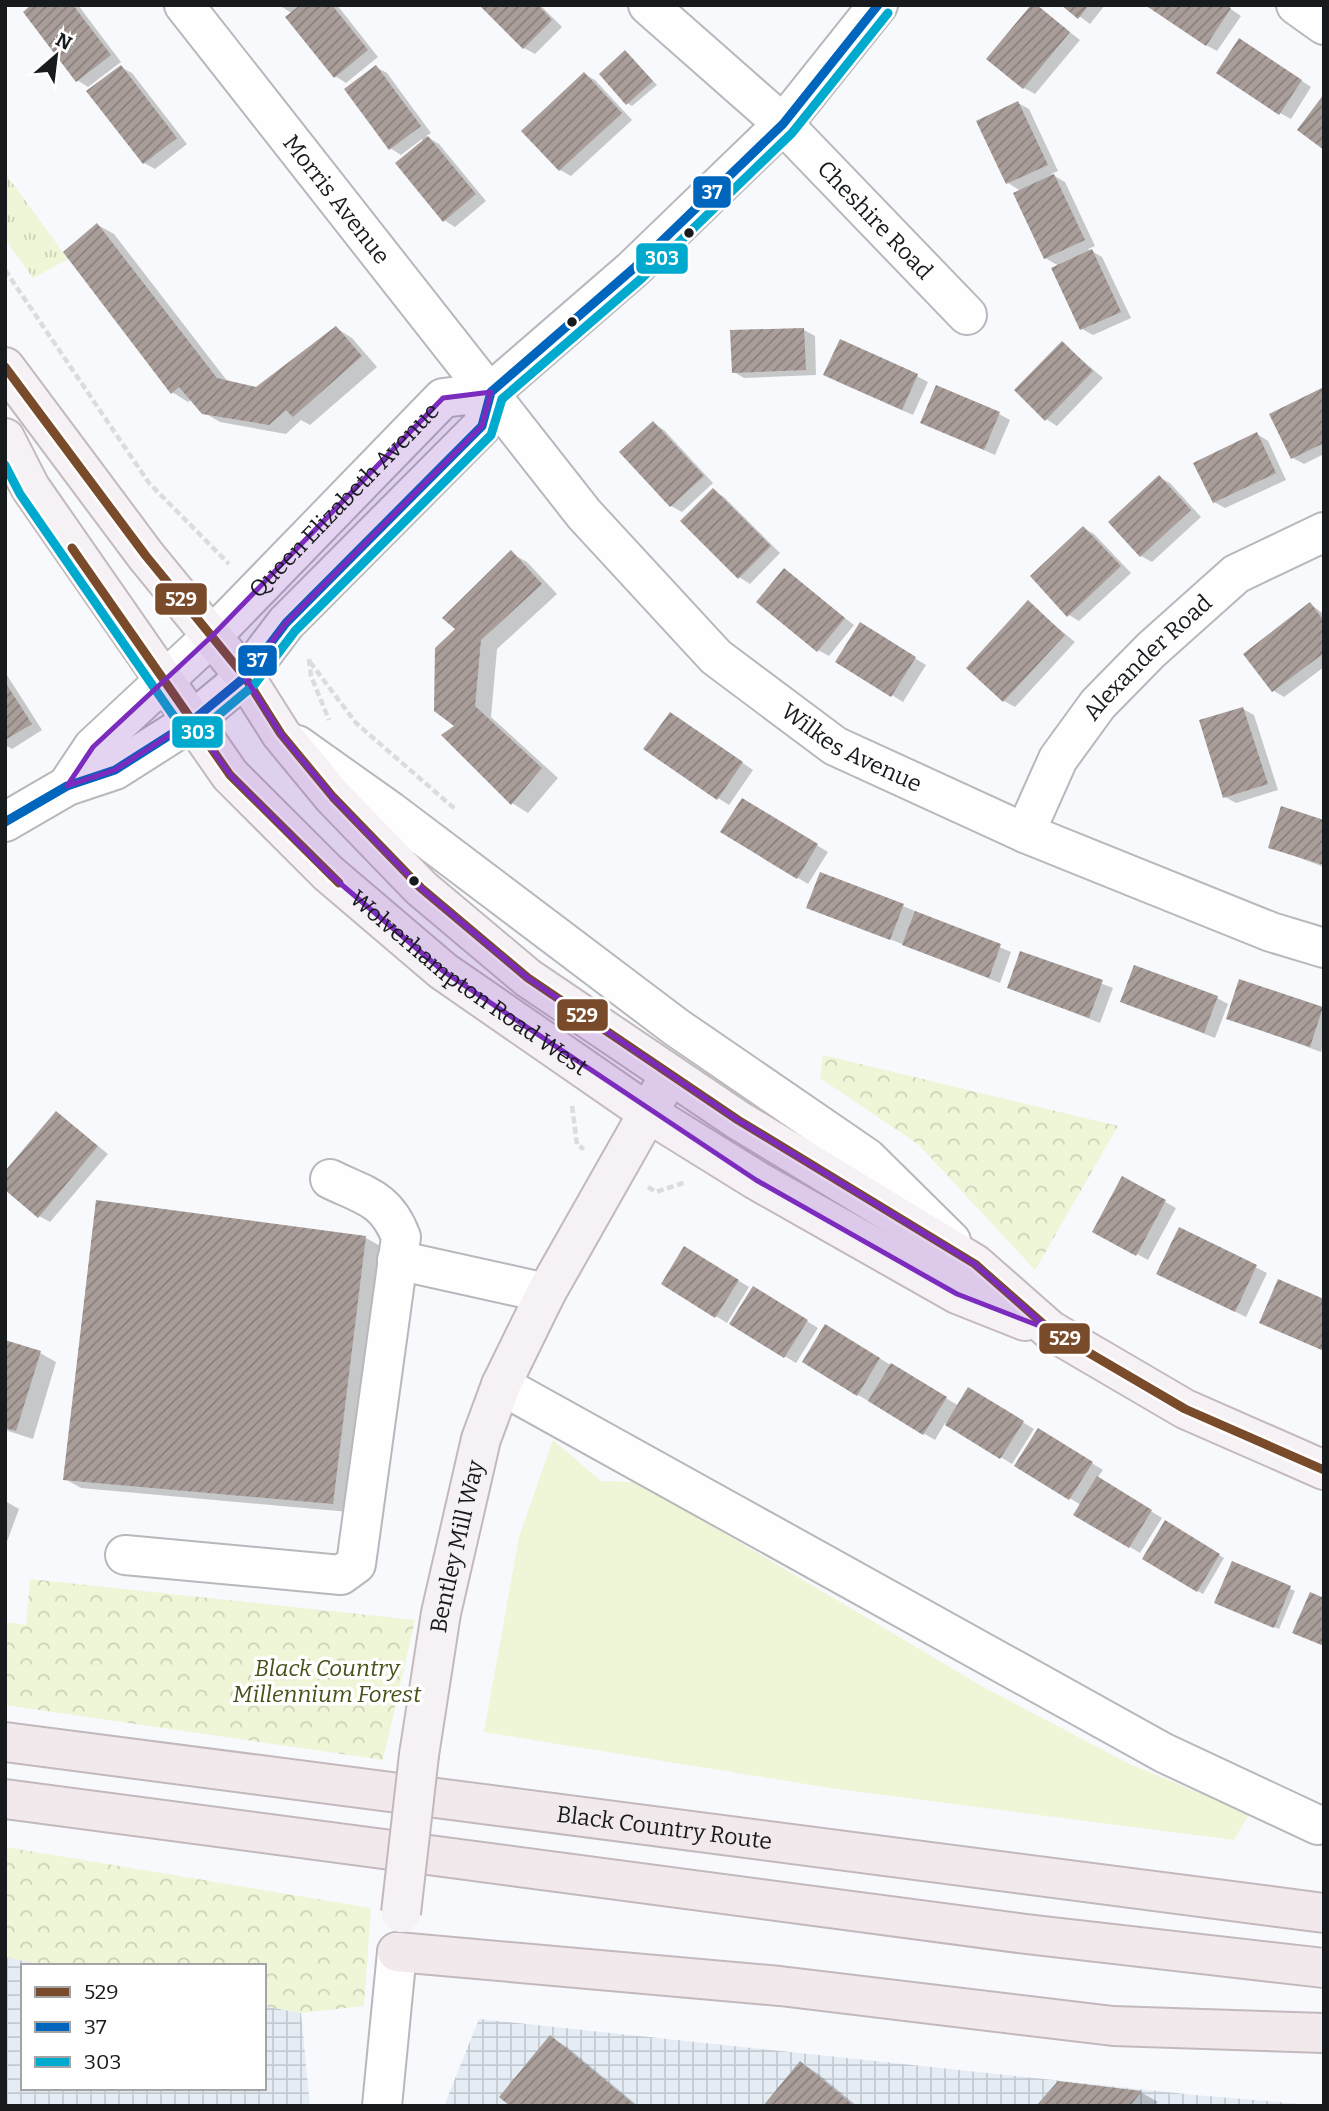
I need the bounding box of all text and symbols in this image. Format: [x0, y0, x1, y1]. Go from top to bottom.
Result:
north arrow [21, 21, 91, 91]
text: N [52, 28, 76, 55]
street label: Morris Avenue [277, 129, 396, 269]
street label: Cheshire Road [812, 155, 939, 285]
line badge: 37 [692, 175, 732, 209]
text: 37 [701, 181, 723, 204]
unlabelled marker [682, 226, 696, 240]
line badge: 303 [635, 242, 689, 275]
text: 303 [645, 247, 679, 270]
unlabelled marker [565, 315, 579, 329]
street label: Queen Elizabeth Avenue [243, 397, 445, 604]
line badge: 529 [154, 582, 208, 616]
text: 529 [165, 588, 197, 611]
street label: Alexander Road [1077, 588, 1218, 726]
line badge: 37 [237, 644, 278, 677]
text: 37 [246, 649, 268, 672]
street label: Wilkes Avenue [776, 697, 926, 798]
line badge: 303 [171, 715, 224, 749]
text: 303 [181, 721, 215, 744]
unlabelled marker [407, 874, 421, 888]
street label: Wolverhampton Road West [344, 884, 593, 1081]
line badge: 529 [556, 998, 609, 1032]
text: 529 [566, 1004, 598, 1027]
line badge: 529 [1038, 1322, 1091, 1355]
text: 529 [1049, 1327, 1081, 1350]
street label: Bentley Mill Way [424, 1457, 490, 1635]
park label: Black Country Millennium Forest [233, 1654, 422, 1708]
street label: Black Country Route [555, 1800, 774, 1855]
legend [21, 1964, 266, 2090]
text: 529 [84, 1979, 119, 2005]
text: 37 [84, 2014, 107, 2040]
text: 303 [84, 2049, 121, 2075]

